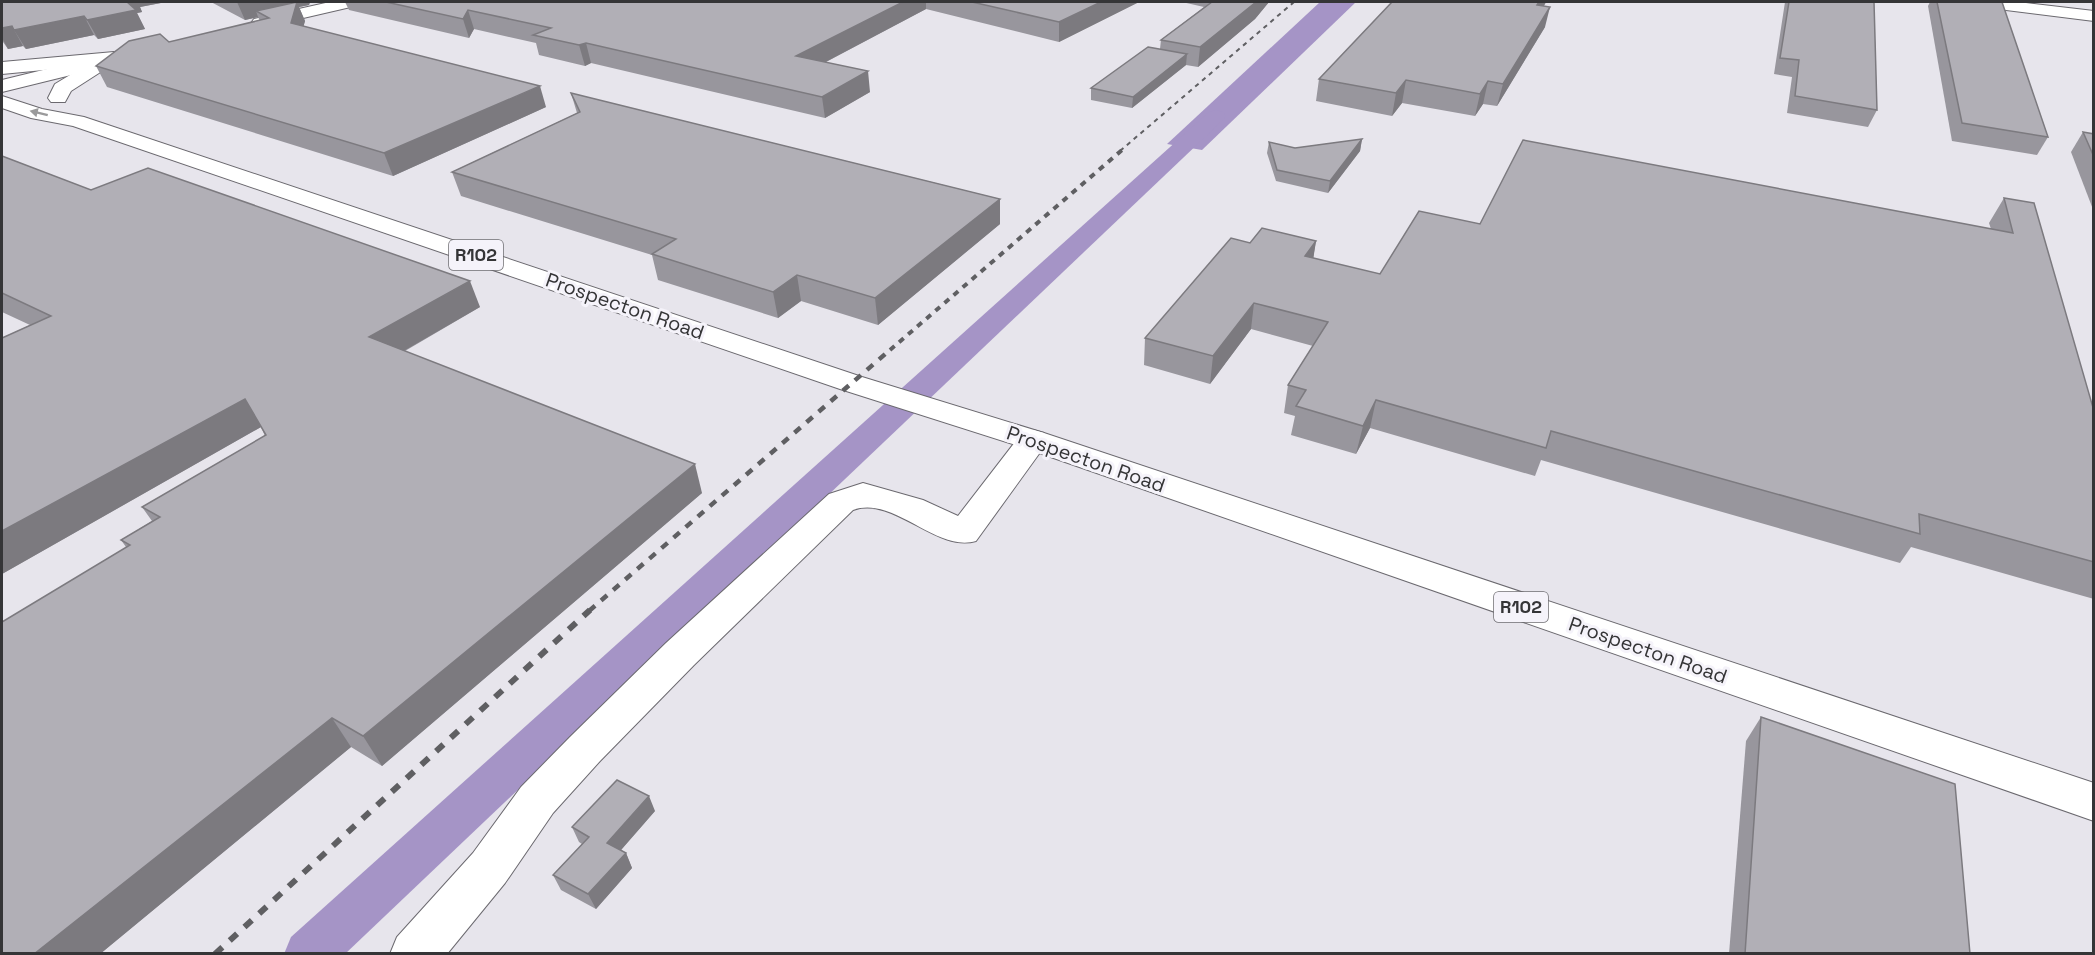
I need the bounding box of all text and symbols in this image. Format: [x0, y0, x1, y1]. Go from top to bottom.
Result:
one-way arrow [29, 108, 48, 118]
road number: R102 [449, 240, 503, 270]
street label: Prospecton Road [542, 267, 708, 345]
street label: Prospecton Road [1003, 420, 1169, 498]
road number: R102 [1494, 592, 1548, 622]
street label: Prospecton Road [1565, 611, 1731, 689]

